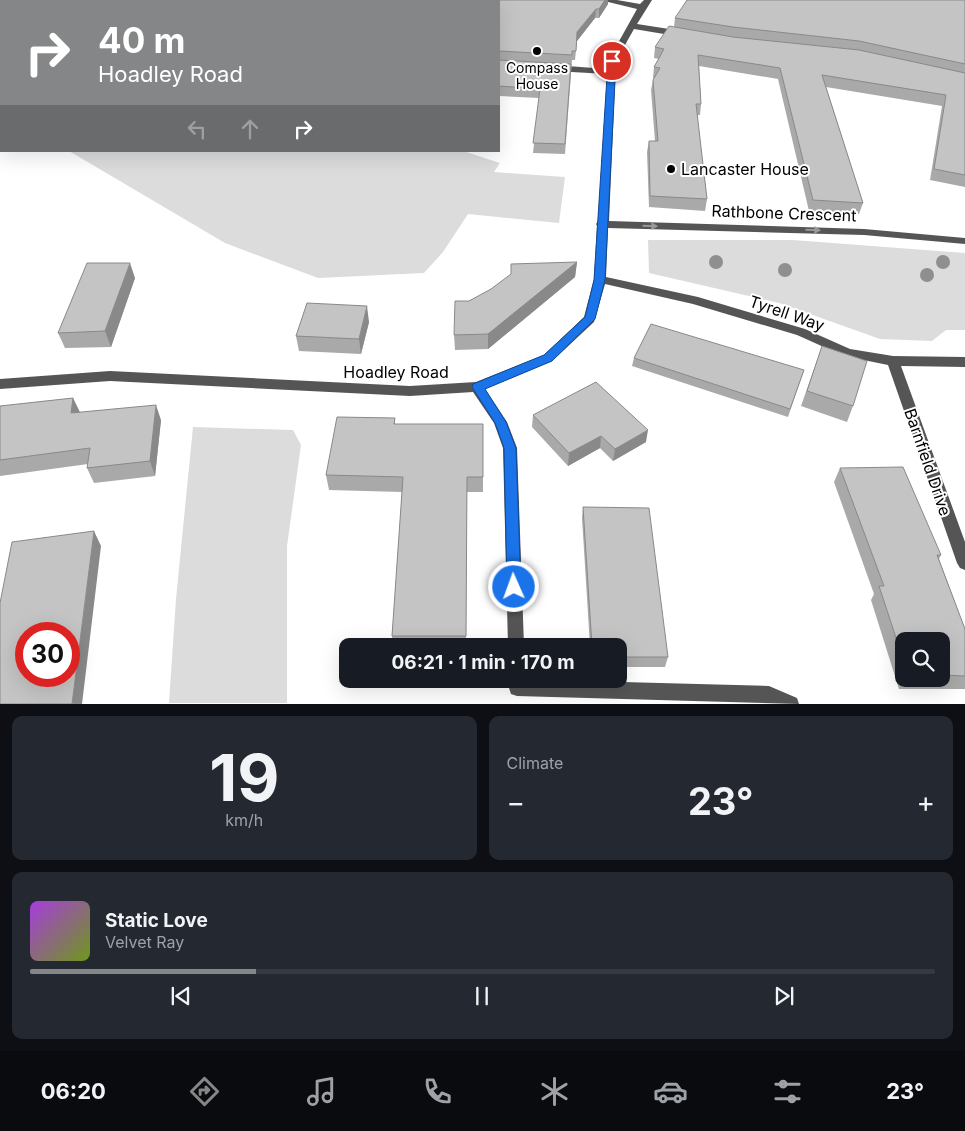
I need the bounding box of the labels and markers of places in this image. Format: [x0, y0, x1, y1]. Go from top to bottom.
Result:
pin [591, 40, 633, 82]
marker: Compass House [531, 45, 543, 57]
place label: Compass House [506, 59, 568, 92]
place label: Lancaster House [681, 159, 809, 179]
marker: Lancaster House [665, 163, 677, 175]

